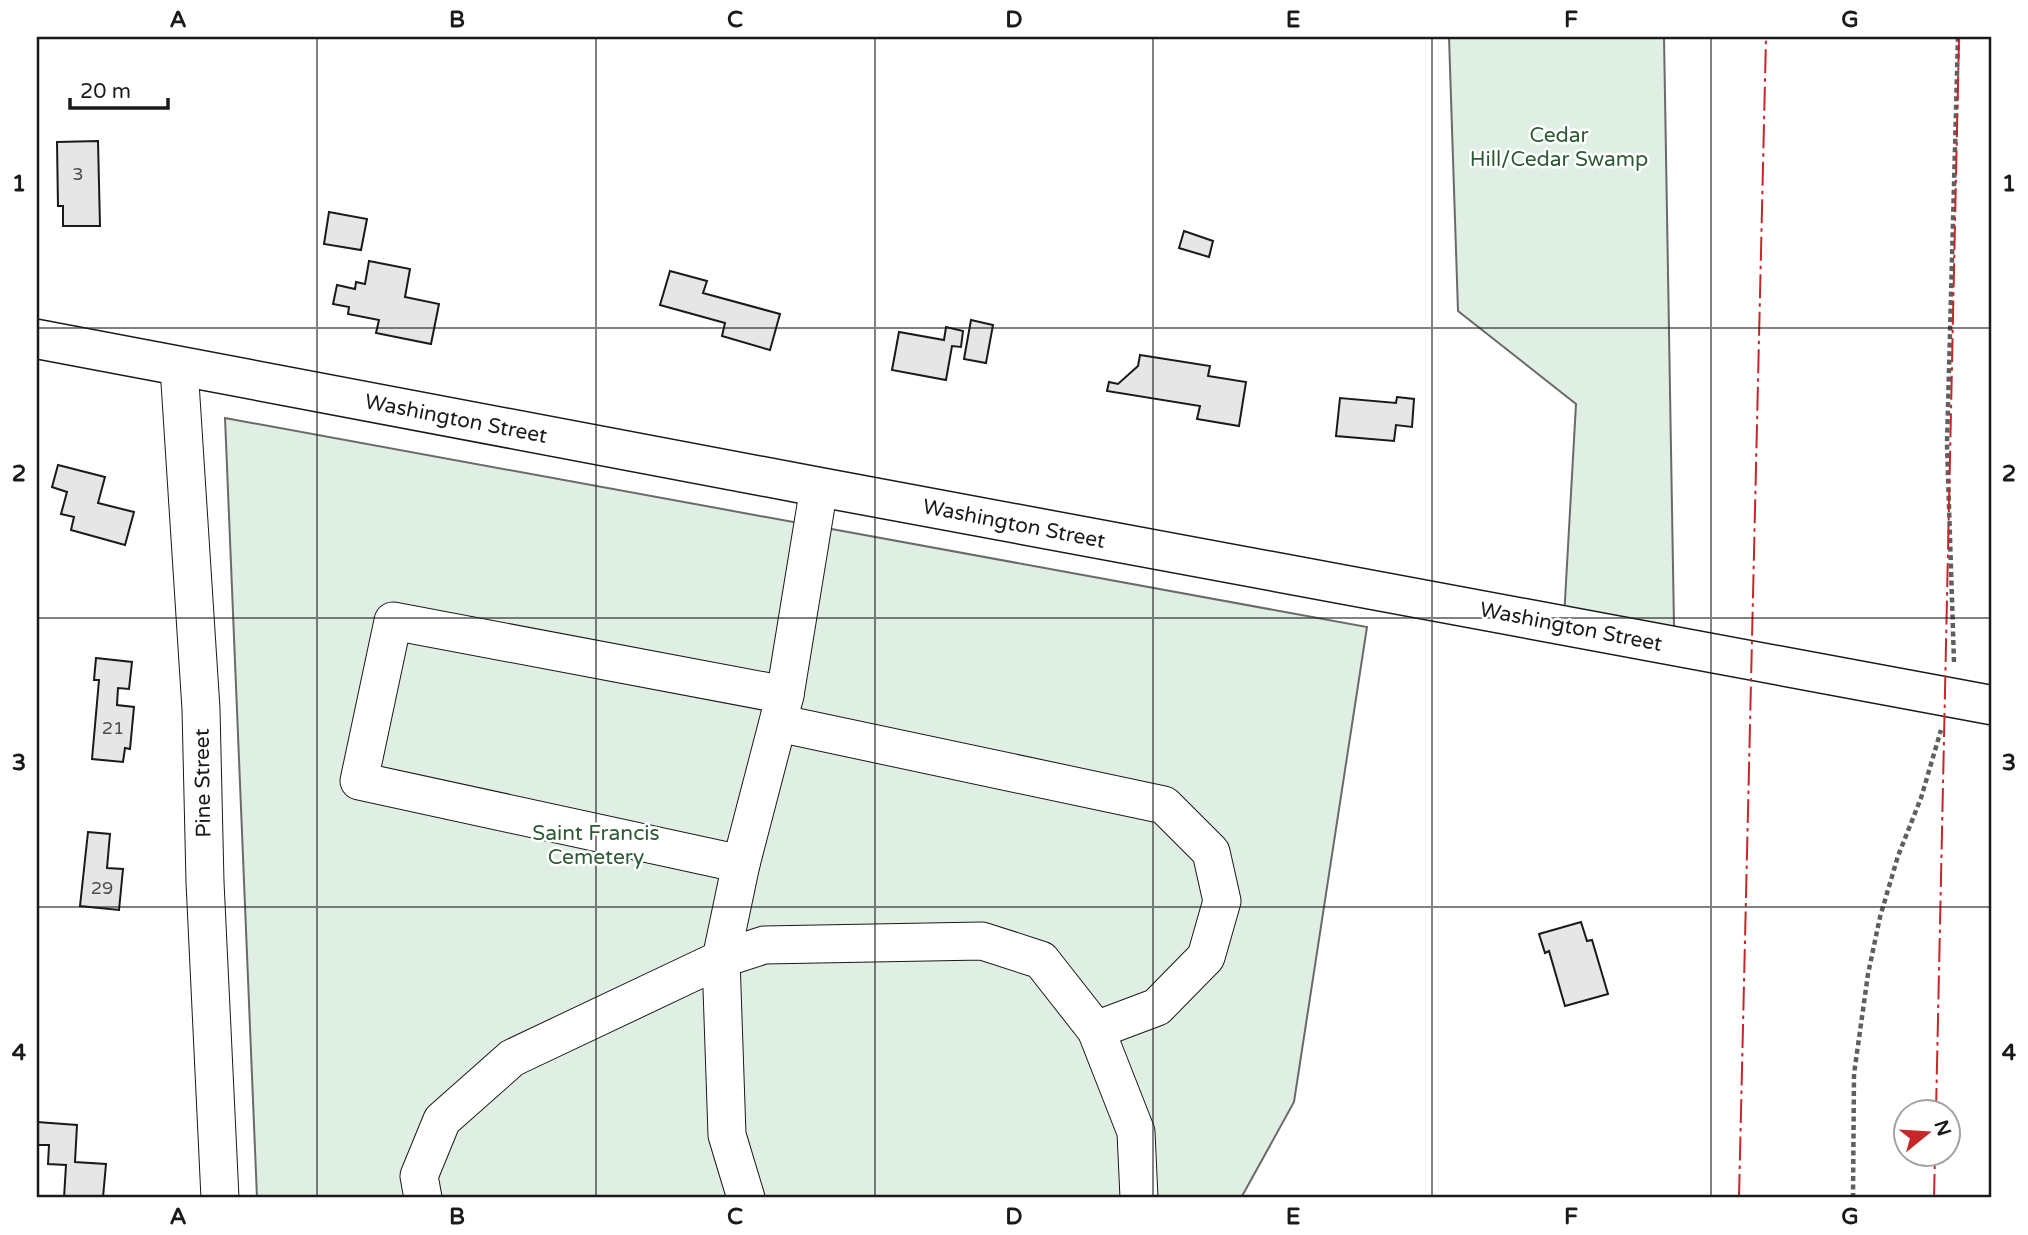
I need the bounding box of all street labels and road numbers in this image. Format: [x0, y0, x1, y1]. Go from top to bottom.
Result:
street label: Washington Street [363, 389, 549, 449]
street label: Washington Street [921, 494, 1107, 554]
street label: Washington Street [1478, 597, 1664, 657]
street label: Pine Street [190, 728, 216, 838]

